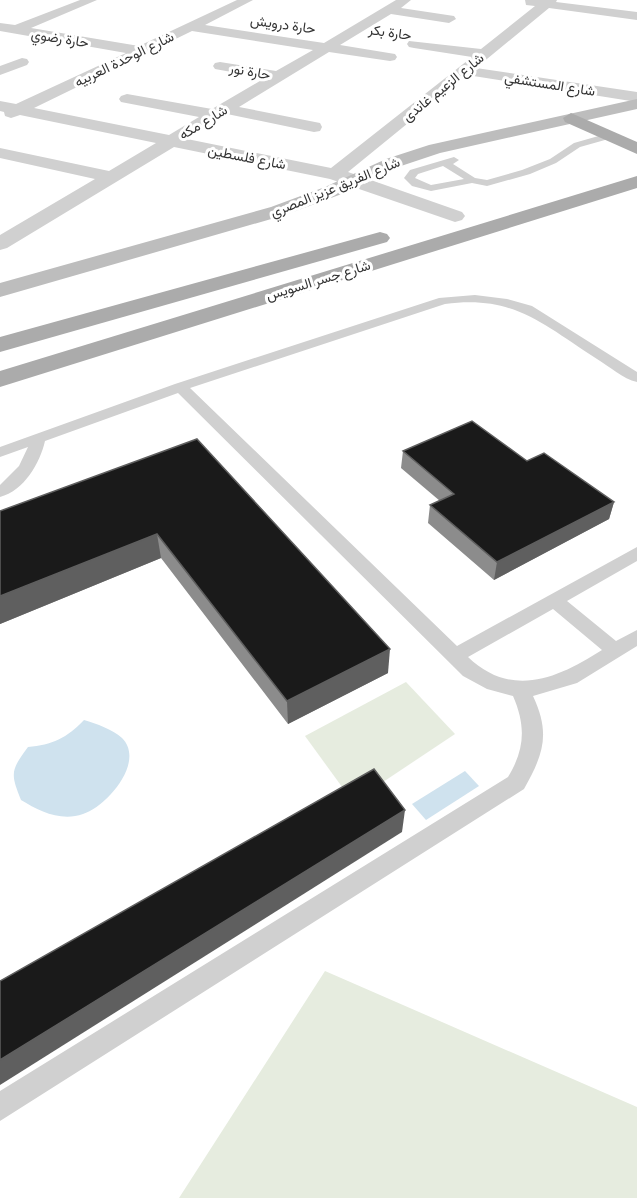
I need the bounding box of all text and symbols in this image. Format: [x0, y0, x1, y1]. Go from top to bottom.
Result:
street label: حارة درويش [249, 12, 317, 38]
street label: حارة بكر [366, 22, 412, 45]
street label: حارة رضوي [29, 27, 90, 54]
street label: شارع الوحدة العربيه [72, 29, 178, 93]
street label: شارع الزعيم غاندى [400, 50, 489, 127]
street label: حارة نور [227, 60, 272, 84]
street label: شارع المستشفي [503, 70, 596, 103]
street label: شارع مكه [177, 102, 232, 145]
street label: شارع فلسطين [206, 143, 287, 175]
street label: شارع الفريق عزيز المصري [268, 155, 404, 224]
street label: شارع جسر السويس [264, 257, 373, 306]

